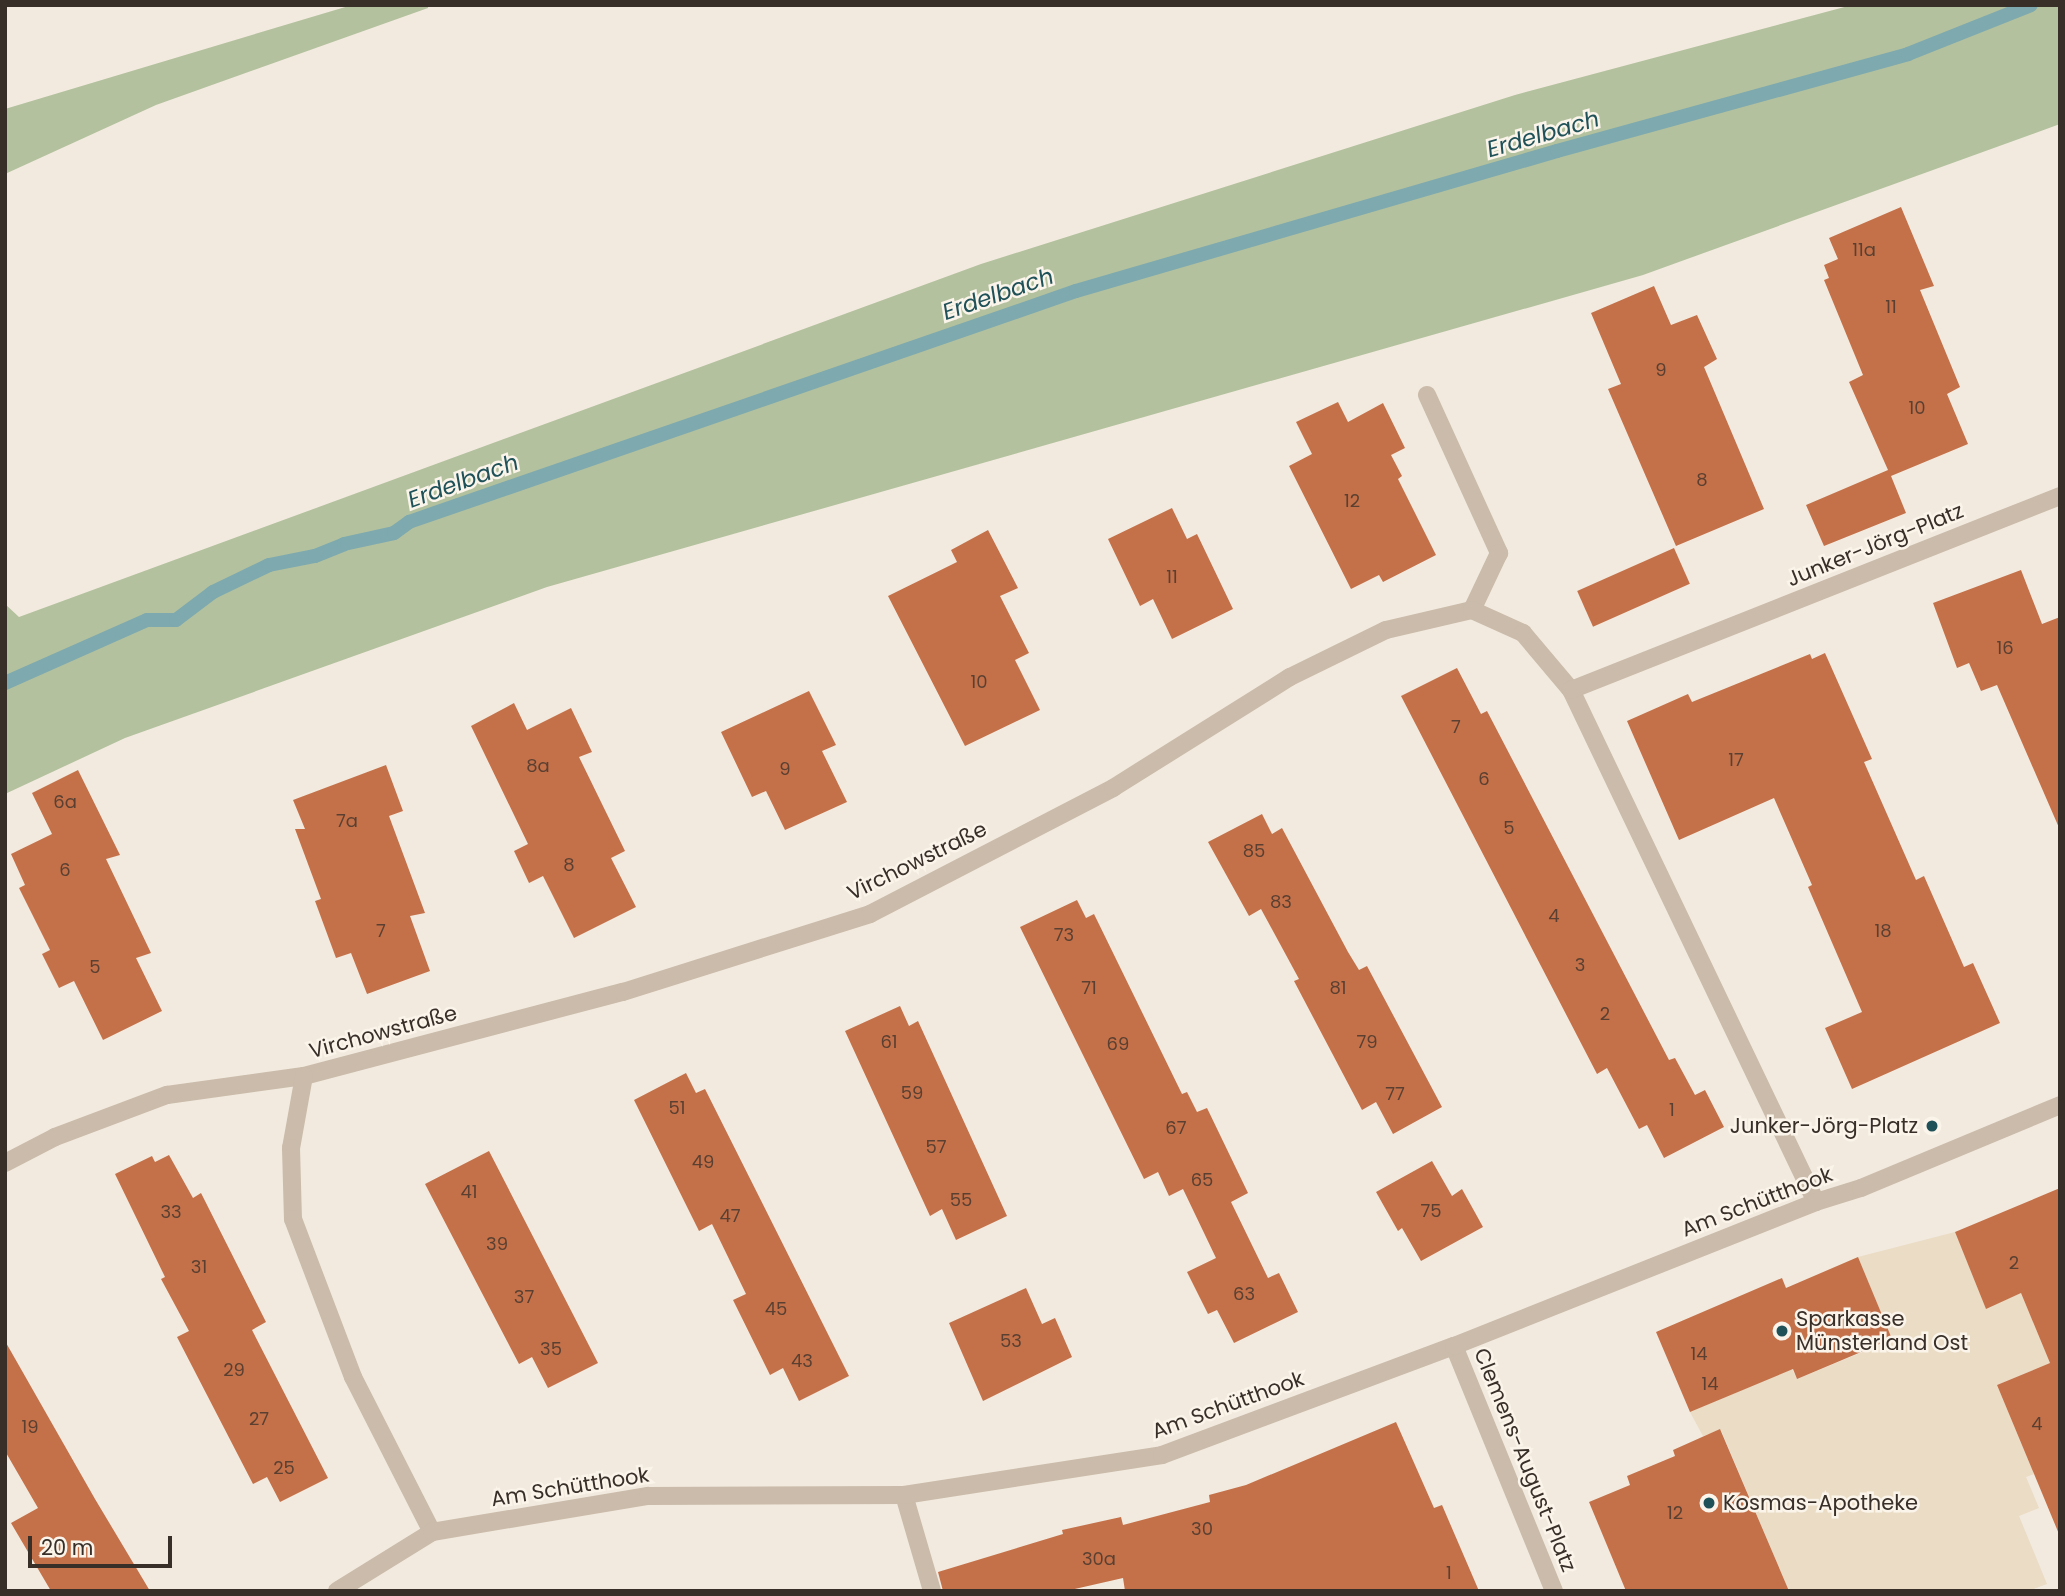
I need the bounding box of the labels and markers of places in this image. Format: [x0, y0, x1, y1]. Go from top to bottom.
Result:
place label: Junker-Jörg-Platz [1730, 1113, 1918, 1139]
marker: Junker-Jörg-Platz [1924, 1118, 1940, 1134]
place label: Sparkasse Münsterland Ost [1796, 1306, 1968, 1356]
marker: Sparkasse Münsterland Ost [1774, 1323, 1790, 1339]
place label: Kosmas-Apotheke [1723, 1490, 1918, 1516]
marker: Kosmas-Apotheke [1701, 1495, 1717, 1511]

